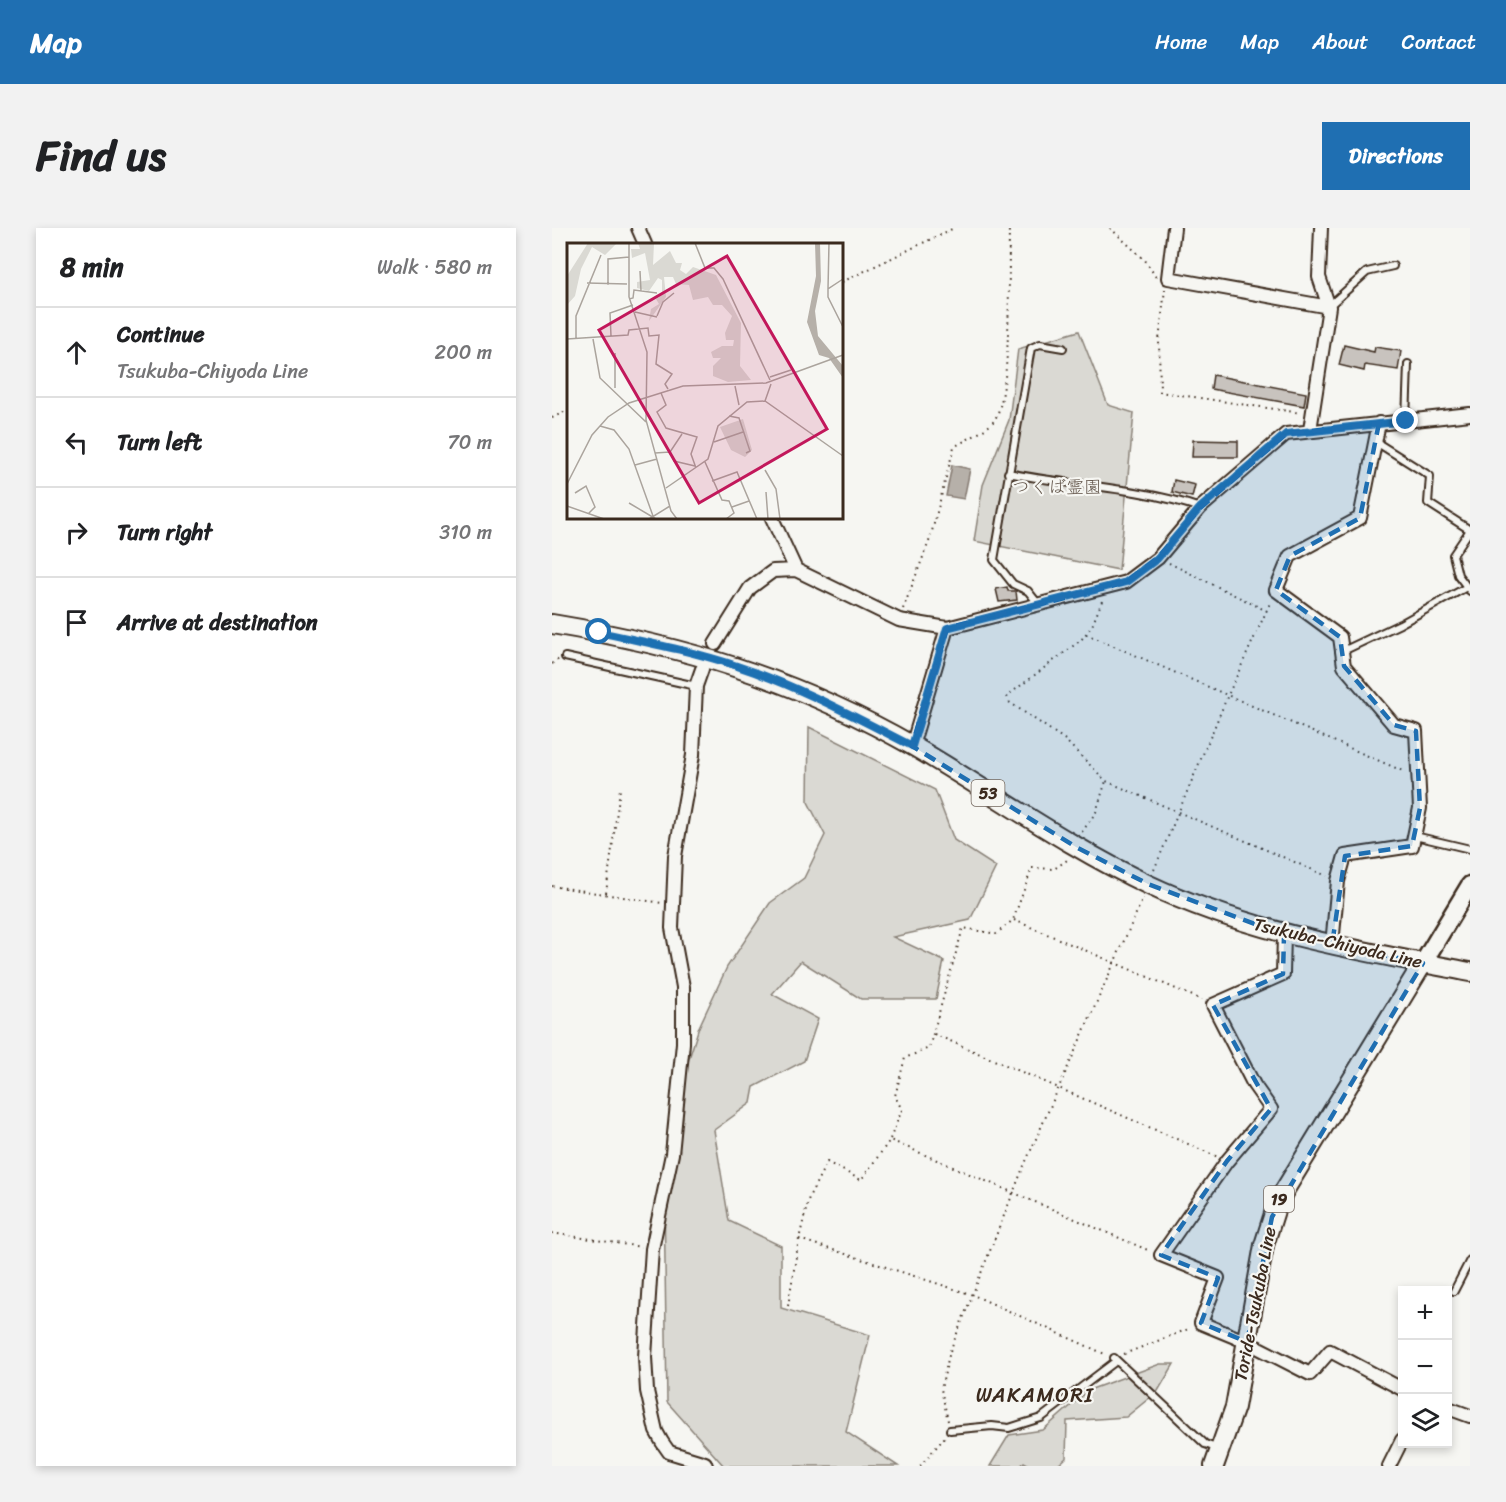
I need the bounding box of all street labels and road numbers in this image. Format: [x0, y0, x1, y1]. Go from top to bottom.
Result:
road number: 53 [972, 780, 1004, 806]
street label: Tsukuba-Chiyoda Line [1251, 908, 1425, 978]
road number: 19 [1264, 1186, 1294, 1212]
street label: Toride-Tsukuba Line [1224, 1224, 1286, 1384]

